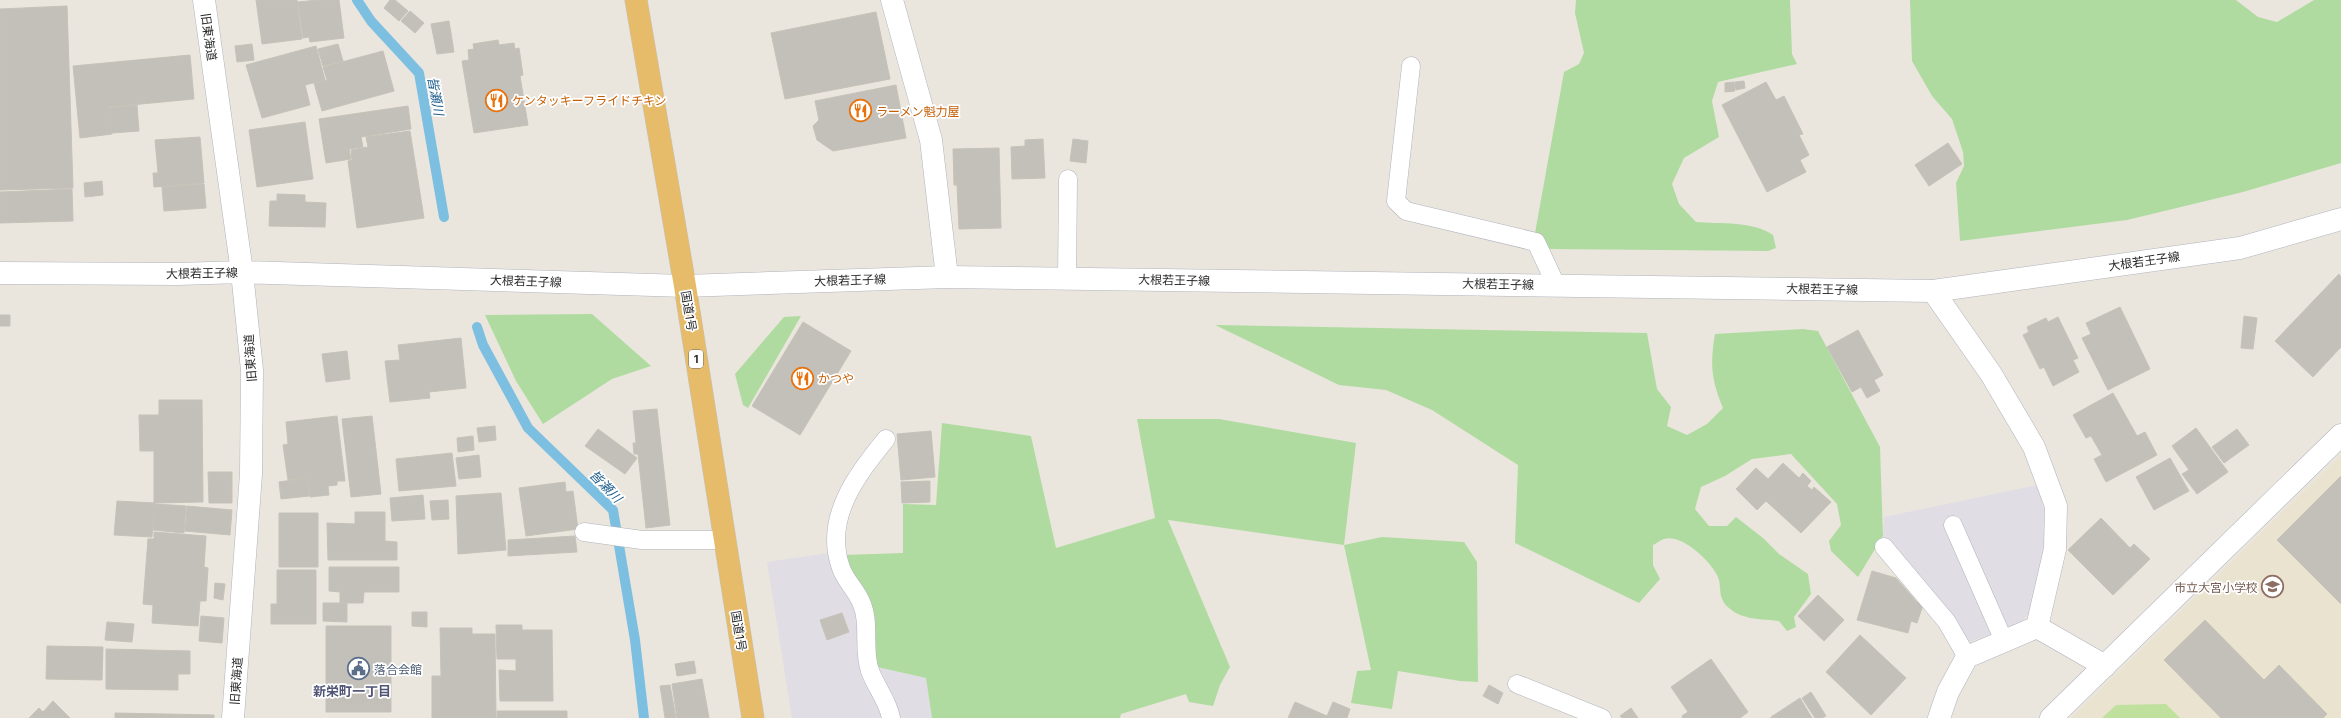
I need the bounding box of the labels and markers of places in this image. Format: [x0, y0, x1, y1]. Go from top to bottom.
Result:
restaurant icon: ケンタッキーフライドチキン [483, 87, 509, 113]
place label: ケンタッキーフライドチキン [512, 93, 667, 108]
restaurant icon: ラーメン魁力屋 [847, 98, 873, 124]
place label: ラーメン魁力屋 [876, 104, 960, 119]
restaurant icon: かつや [789, 365, 815, 391]
place label: かつや [818, 371, 854, 386]
school or university icon: 市立大宮小学校 [2260, 574, 2286, 600]
place label: 市立大宮小学校 [2174, 580, 2258, 595]
public building icon: 落合会館 [345, 656, 371, 682]
place label: 落合会館 [374, 662, 422, 677]

